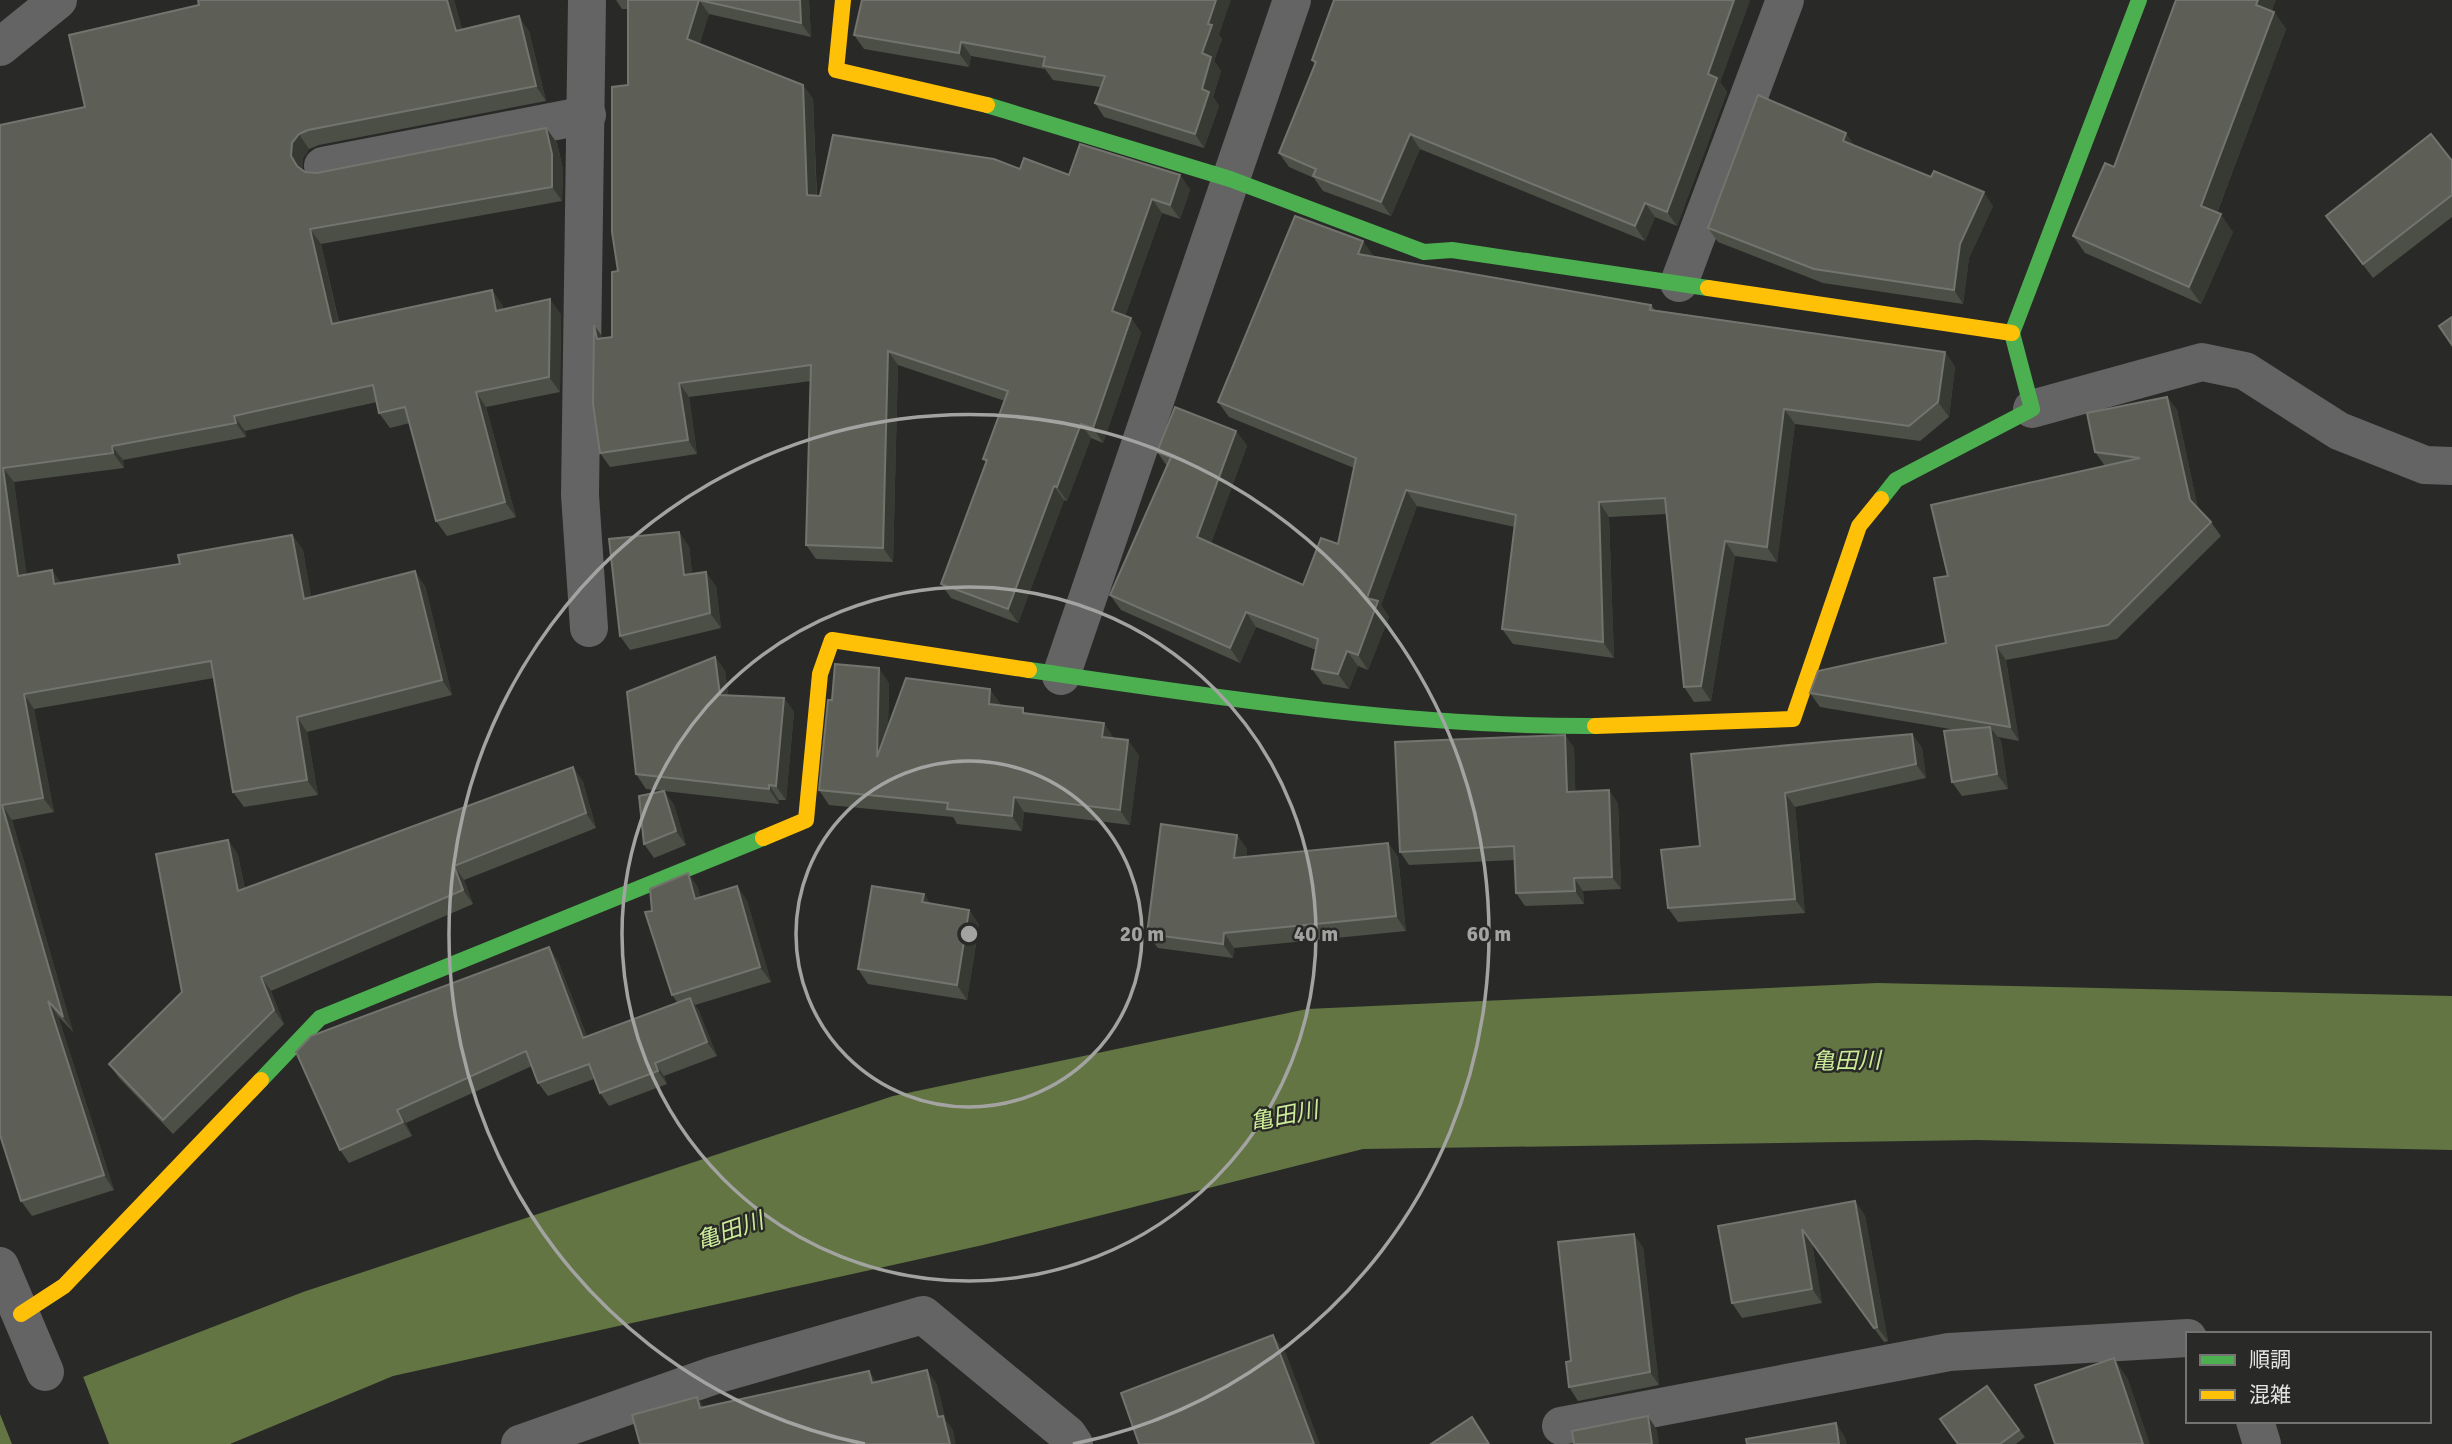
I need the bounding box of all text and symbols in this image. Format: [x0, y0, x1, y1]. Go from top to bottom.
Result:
text: 20 m [1120, 921, 1164, 947]
text: 40 m [1294, 921, 1338, 947]
text: 60 m [1467, 921, 1511, 947]
centre of rings [957, 922, 981, 946]
water label: 亀田川 [1811, 1046, 1884, 1076]
water label: 亀田川 [1247, 1095, 1324, 1137]
water label: 亀田川 [693, 1205, 770, 1256]
legend [2186, 1332, 2431, 1423]
text: 順調 [2249, 1347, 2291, 1373]
text: 混雑 [2249, 1382, 2291, 1408]

